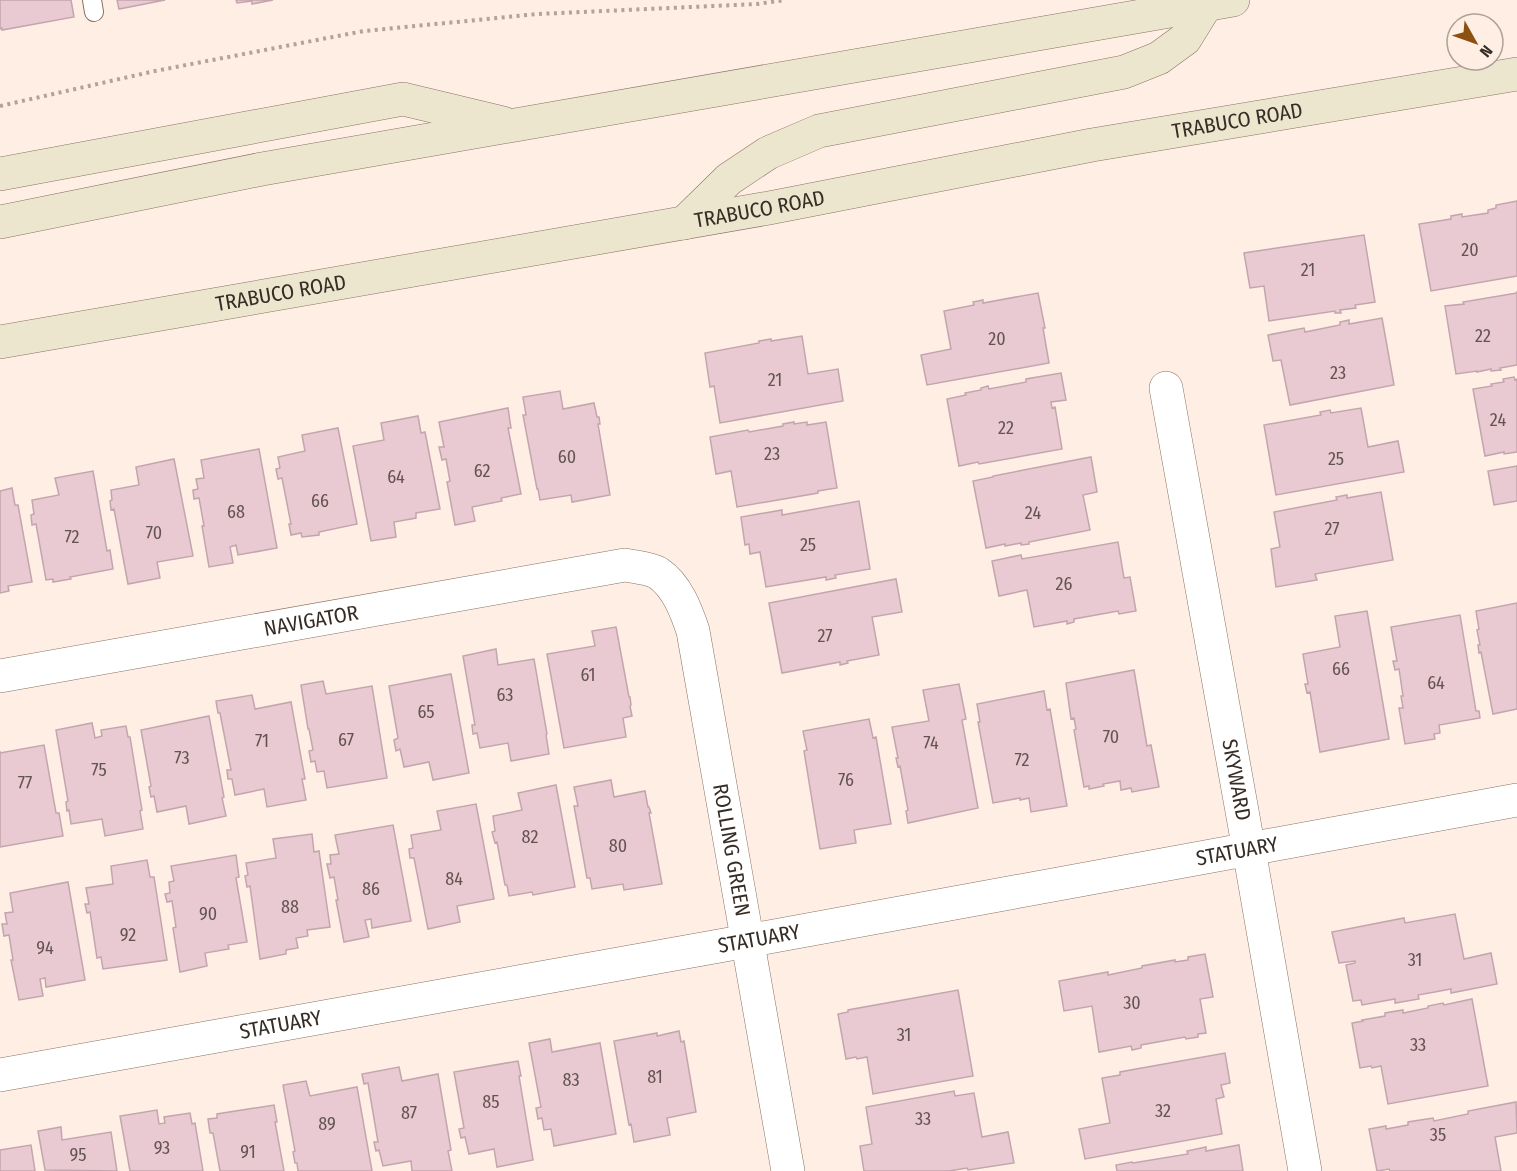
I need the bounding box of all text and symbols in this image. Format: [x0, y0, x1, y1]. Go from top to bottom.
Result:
north arrow [1445, 12, 1505, 72]
text: N [1476, 42, 1496, 61]
street label: TRABUCO ROAD [1170, 97, 1305, 144]
street label: TRABUCO ROAD [692, 184, 827, 234]
house number: 20 [1461, 239, 1479, 261]
house number: 21 [1301, 259, 1315, 281]
street label: TRABUCO ROAD [214, 269, 348, 317]
house number: 22 [1475, 325, 1491, 347]
house number: 20 [988, 328, 1006, 350]
house number: 23 [1330, 362, 1346, 384]
house number: 21 [768, 369, 782, 391]
house number: 24 [1490, 409, 1506, 431]
house number: 22 [998, 417, 1014, 439]
house number: 23 [764, 443, 780, 465]
house number: 60 [558, 446, 576, 468]
house number: 25 [1328, 448, 1344, 470]
house number: 62 [474, 460, 490, 482]
house number: 64 [387, 466, 405, 488]
house number: 66 [311, 490, 329, 512]
house number: 68 [227, 501, 245, 523]
house number: 24 [1025, 502, 1041, 524]
house number: 27 [1324, 518, 1340, 540]
house number: 70 [146, 522, 162, 544]
house number: 72 [64, 526, 80, 548]
house number: 25 [800, 534, 816, 556]
house number: 26 [1056, 573, 1073, 595]
street label: NAVIGATOR [262, 600, 361, 642]
house number: 27 [817, 625, 833, 647]
house number: 66 [1332, 658, 1350, 680]
house number: 61 [580, 664, 596, 686]
house number: 64 [1427, 672, 1445, 694]
house number: 63 [497, 684, 513, 706]
house number: 65 [417, 701, 435, 723]
house number: 70 [1103, 726, 1119, 748]
house number: 67 [338, 729, 354, 751]
house number: 71 [255, 730, 269, 752]
house number: 74 [923, 732, 939, 754]
street label: SKYWARD [1216, 737, 1256, 823]
house number: 73 [174, 747, 190, 769]
house number: 72 [1014, 749, 1030, 771]
house number: 75 [91, 759, 107, 781]
house number: 76 [838, 769, 854, 791]
house number: 77 [18, 772, 32, 794]
street label: ROLLING GREEN [707, 781, 756, 918]
house number: 82 [522, 826, 538, 848]
street label: STATUARY [1194, 831, 1281, 872]
house number: 80 [609, 835, 627, 857]
house number: 84 [445, 868, 463, 890]
house number: 86 [362, 878, 380, 900]
house number: 88 [281, 896, 299, 918]
house number: 90 [199, 903, 217, 925]
street label: STATUARY [716, 918, 803, 959]
house number: 92 [120, 924, 136, 946]
house number: 94 [36, 937, 54, 959]
house number: 31 [1408, 949, 1422, 971]
house number: 30 [1123, 992, 1141, 1014]
street label: STATUARY [237, 1004, 324, 1045]
house number: 31 [897, 1024, 911, 1046]
house number: 33 [1410, 1034, 1426, 1056]
house number: 81 [647, 1066, 663, 1088]
house number: 83 [562, 1069, 580, 1091]
house number: 85 [482, 1091, 500, 1113]
house number: 32 [1155, 1100, 1171, 1122]
house number: 87 [401, 1102, 417, 1124]
house number: 33 [915, 1108, 931, 1130]
house number: 89 [318, 1113, 336, 1135]
house number: 35 [1430, 1124, 1446, 1146]
house number: 93 [154, 1137, 170, 1159]
house number: 91 [240, 1141, 256, 1163]
house number: 95 [69, 1144, 87, 1166]

